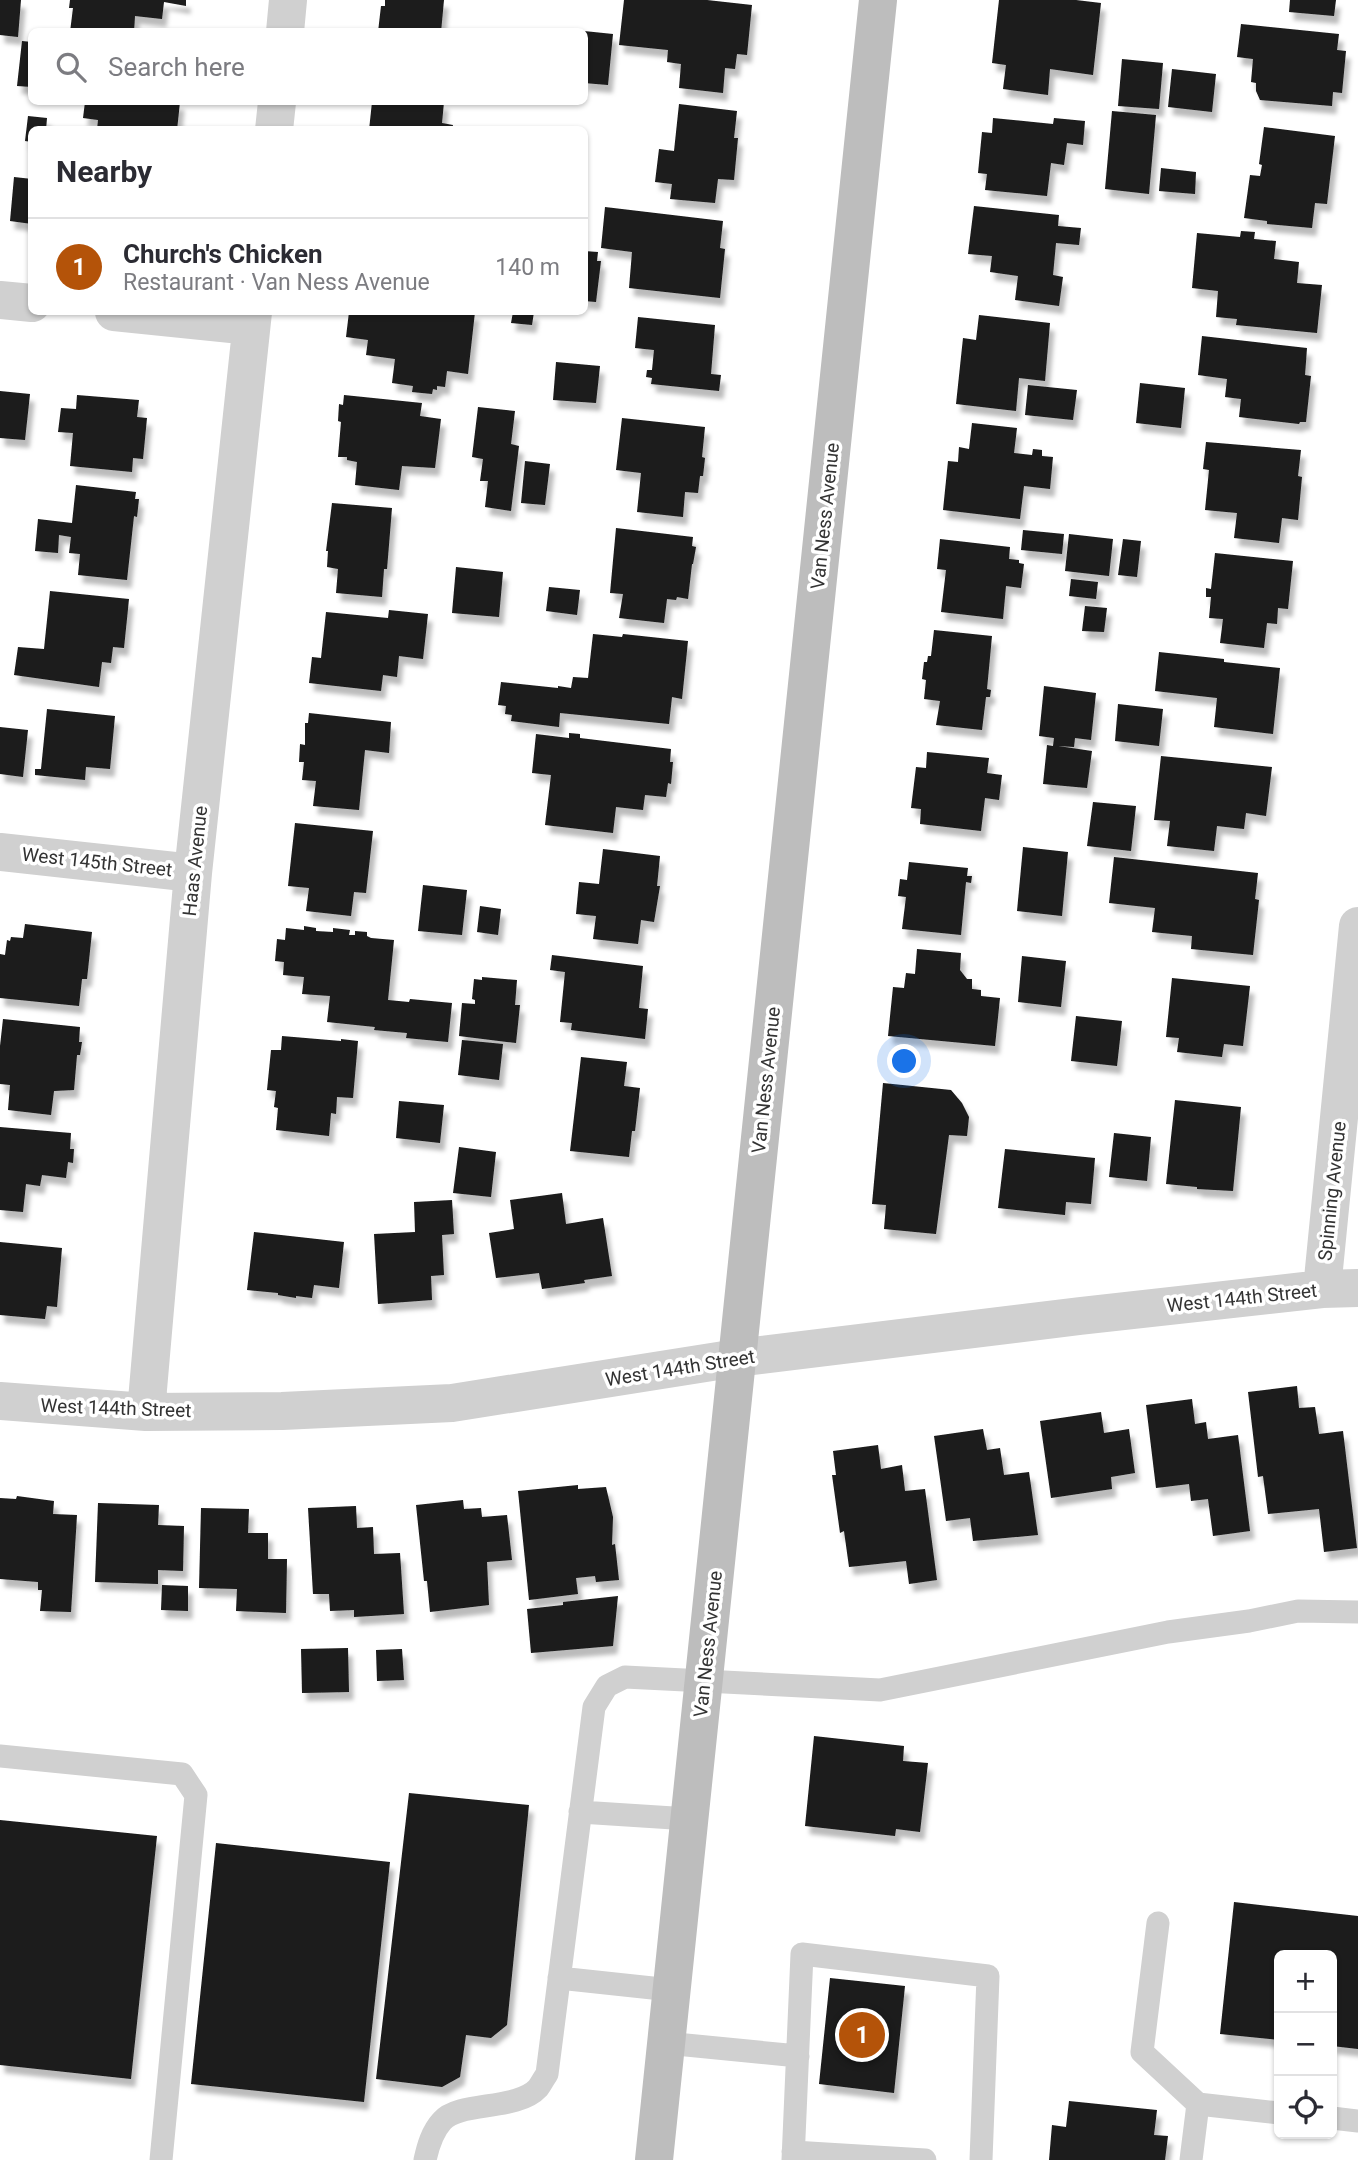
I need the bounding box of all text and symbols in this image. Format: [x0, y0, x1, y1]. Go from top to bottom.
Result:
search box [28, 28, 588, 105]
icon: search [52, 48, 90, 86]
text: Search here [108, 52, 245, 82]
text: Nearby [56, 154, 152, 189]
text: Church's Chicken [123, 239, 323, 269]
text: 1 [72, 254, 86, 281]
text: 140 m [495, 254, 560, 281]
text: Restaurant · Van Ness Avenue [123, 269, 430, 296]
street label: Van Ness Avenue [806, 442, 844, 590]
street label: Haas Avenue [178, 805, 212, 917]
street label: West 145th Street [21, 843, 173, 881]
street label: Van Ness Avenue [747, 1006, 785, 1154]
your location [887, 1044, 921, 1078]
street label: Spinning Avenue [1313, 1120, 1351, 1262]
street label: West 144th Street [1166, 1279, 1318, 1317]
street label: West 144th Street [604, 1345, 756, 1391]
street label: West 144th Street [40, 1394, 192, 1422]
street label: Van Ness Avenue [689, 1570, 727, 1718]
map controls [1274, 1950, 1337, 2139]
button: + [1274, 1950, 1337, 2013]
pin: 1 [839, 2009, 885, 2061]
button: − [1274, 2013, 1337, 2076]
button: locate [1274, 2076, 1337, 2139]

